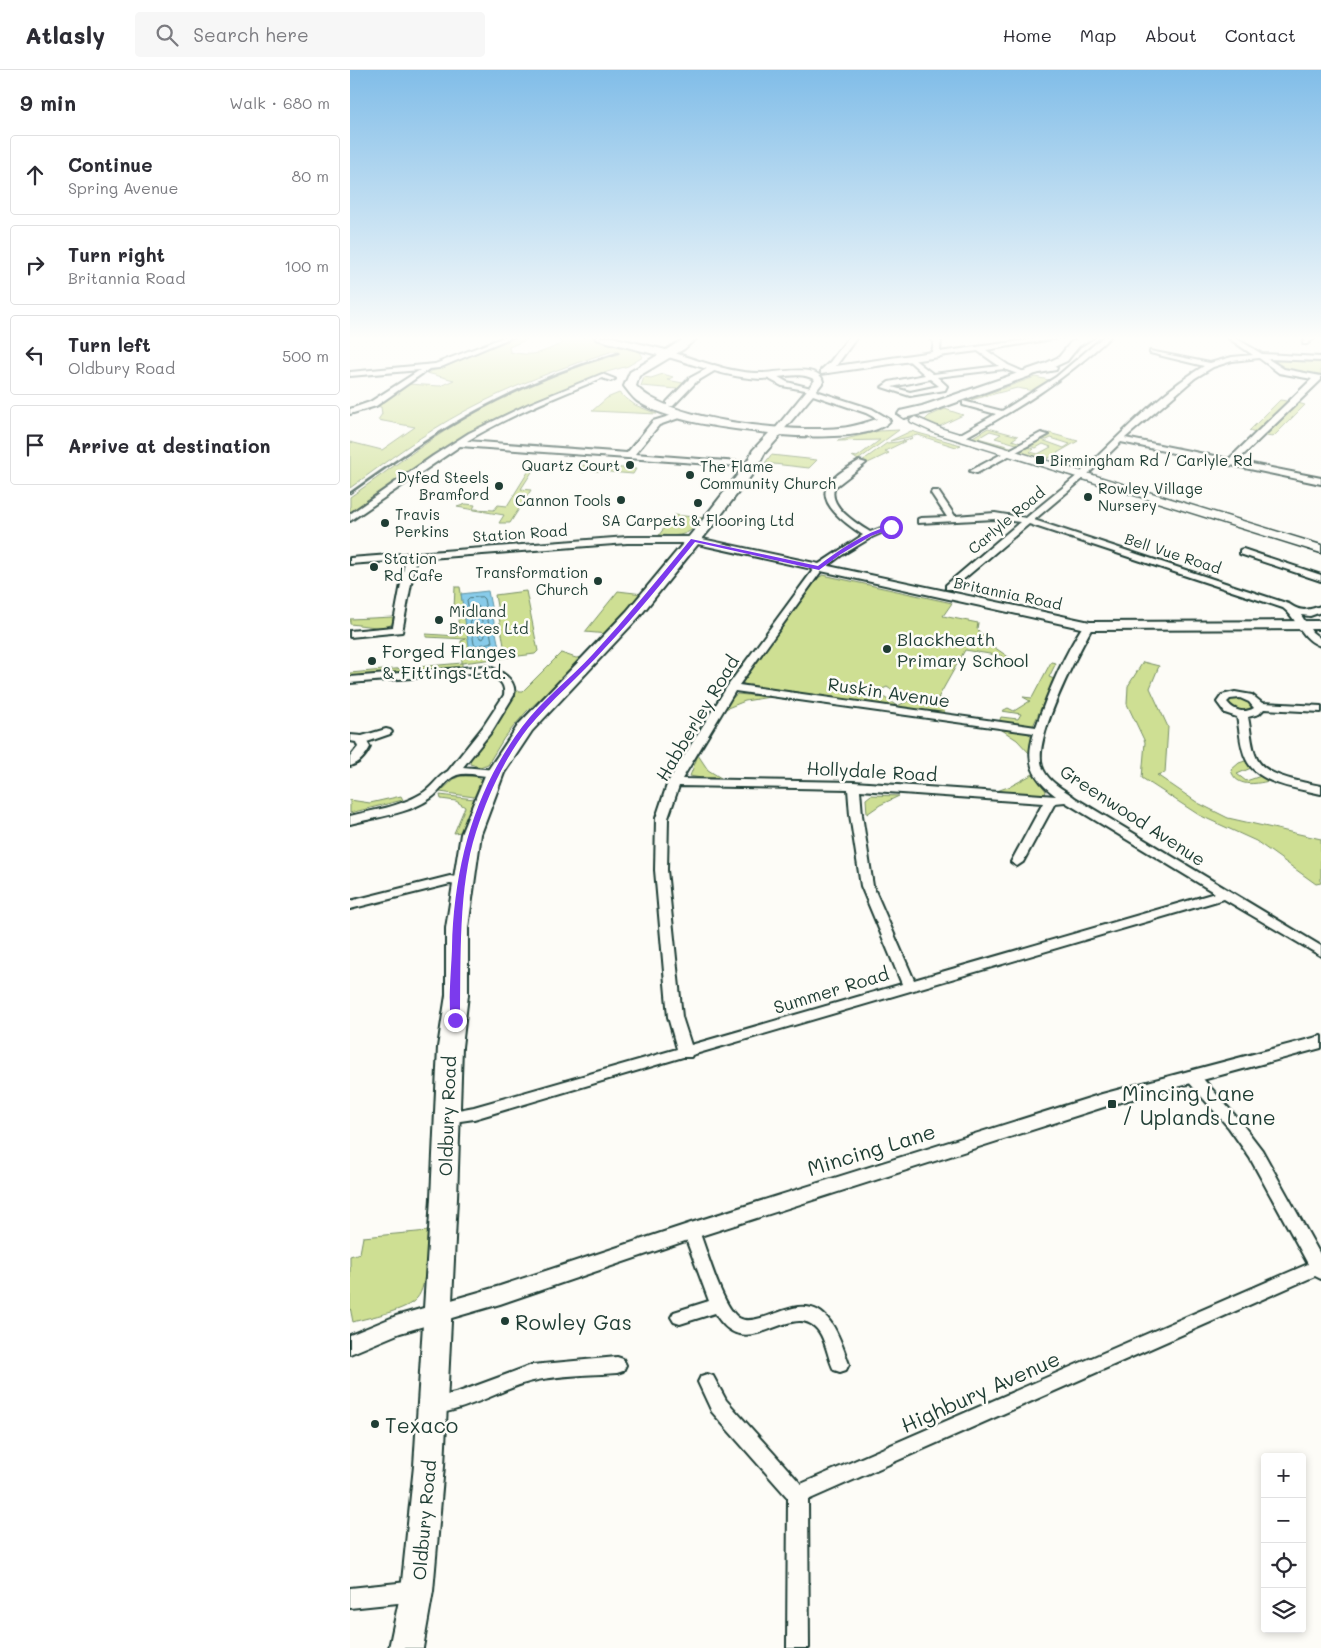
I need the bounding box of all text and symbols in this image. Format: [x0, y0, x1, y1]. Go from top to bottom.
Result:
search box [135, 12, 485, 57]
text: Atlasly [25, 19, 105, 50]
icon: search [153, 21, 181, 49]
text: Search here [193, 22, 309, 47]
text: Home [1003, 23, 1052, 47]
text: Map [1080, 23, 1116, 47]
text: About [1144, 23, 1197, 47]
text: Contact [1225, 23, 1296, 47]
text: 9 min [20, 89, 76, 116]
text: Walk · 680 m [229, 92, 330, 113]
text: Continue [68, 152, 153, 177]
icon: ahead [21, 161, 49, 189]
text: 80 m [292, 165, 329, 186]
text: Spring Avenue [68, 177, 178, 198]
text: Turn right [68, 242, 165, 267]
icon: right [21, 251, 49, 279]
text: 100 m [284, 255, 329, 276]
text: Britannia Road [68, 267, 185, 288]
text: Turn left [68, 332, 151, 357]
icon: left [21, 341, 49, 369]
text: 500 m [282, 345, 329, 366]
text: Oldbury Road [68, 357, 175, 378]
icon: arrive [21, 431, 49, 459]
text: Arrive at destination [68, 433, 271, 458]
place label: Birmingham Rd / Carlyle Rd [1050, 450, 1252, 470]
marker: Birmingham Rd / Carlyle Rd [1034, 454, 1046, 466]
place label: Quartz Court [522, 455, 620, 475]
place label: The Flame Community Church [700, 456, 836, 493]
marker: Quartz Court [624, 459, 636, 471]
place label: Dyfed Steels Bramford [397, 467, 489, 504]
marker: The Flame Community Church [684, 469, 696, 481]
place label: Rowley Village Nursery [1098, 478, 1203, 515]
marker: Dyfed Steels Bramford [493, 480, 505, 492]
street label: Carlyle Road [963, 482, 1049, 558]
place label: Cannon Tools [515, 490, 611, 510]
marker: Rowley Village Nursery [1082, 491, 1094, 503]
marker: Cannon Tools [615, 494, 627, 506]
marker: SA Carpets & Flooring Ltd [692, 497, 704, 509]
place label: Travis Perkins [395, 504, 449, 541]
place label: SA Carpets & Flooring Ltd [602, 510, 794, 530]
route start [880, 516, 903, 539]
marker: Travis Perkins [379, 517, 391, 529]
street label: Station Road [472, 520, 568, 546]
street label: Bell Vue Road [1122, 528, 1224, 578]
place label: Station Rd Cafe [384, 548, 443, 585]
marker: Station Rd Cafe [368, 561, 380, 573]
place label: Transformation Church [475, 562, 588, 599]
street label: Britannia Road [952, 572, 1064, 614]
marker: Transformation Church [592, 575, 604, 587]
place label: Midland Brakes Ltd [449, 601, 529, 638]
marker: Midland Brakes Ltd [433, 614, 445, 626]
place label: Blackheath Primary School [897, 627, 1029, 672]
place label: Forged Flanges & Fittings Ltd. [382, 639, 517, 684]
marker: Blackheath Primary School [881, 643, 893, 655]
street label: Habberley Road [650, 651, 744, 785]
marker: Forged Flanges & Fittings Ltd. [366, 655, 378, 667]
street label: Ruskin Avenue [826, 672, 952, 712]
street label: Hollydale Road [806, 756, 938, 786]
street label: Greenwood Avenue [1055, 759, 1211, 871]
street label: Summer Road [770, 961, 892, 1019]
route end [444, 1009, 467, 1032]
street label: Oldbury Road [433, 1055, 461, 1177]
place label: Mincing Lane / Uplands Lane [1122, 1079, 1276, 1130]
marker: Mincing Lane / Uplands Lane [1106, 1098, 1118, 1110]
street label: Mincing Lane [804, 1117, 938, 1181]
place label: Rowley Gas [515, 1308, 632, 1335]
marker: Rowley Gas [499, 1315, 511, 1327]
street label: Highbury Avenue [896, 1344, 1064, 1438]
place label: Texaco [385, 1411, 458, 1438]
marker: Texaco [369, 1418, 381, 1430]
map controls [1261, 1453, 1306, 1633]
button: + [1261, 1453, 1306, 1498]
street label: Oldbury Road [407, 1459, 441, 1581]
button: − [1261, 1498, 1306, 1543]
button: locate [1261, 1543, 1306, 1588]
button: layers [1261, 1588, 1306, 1633]

